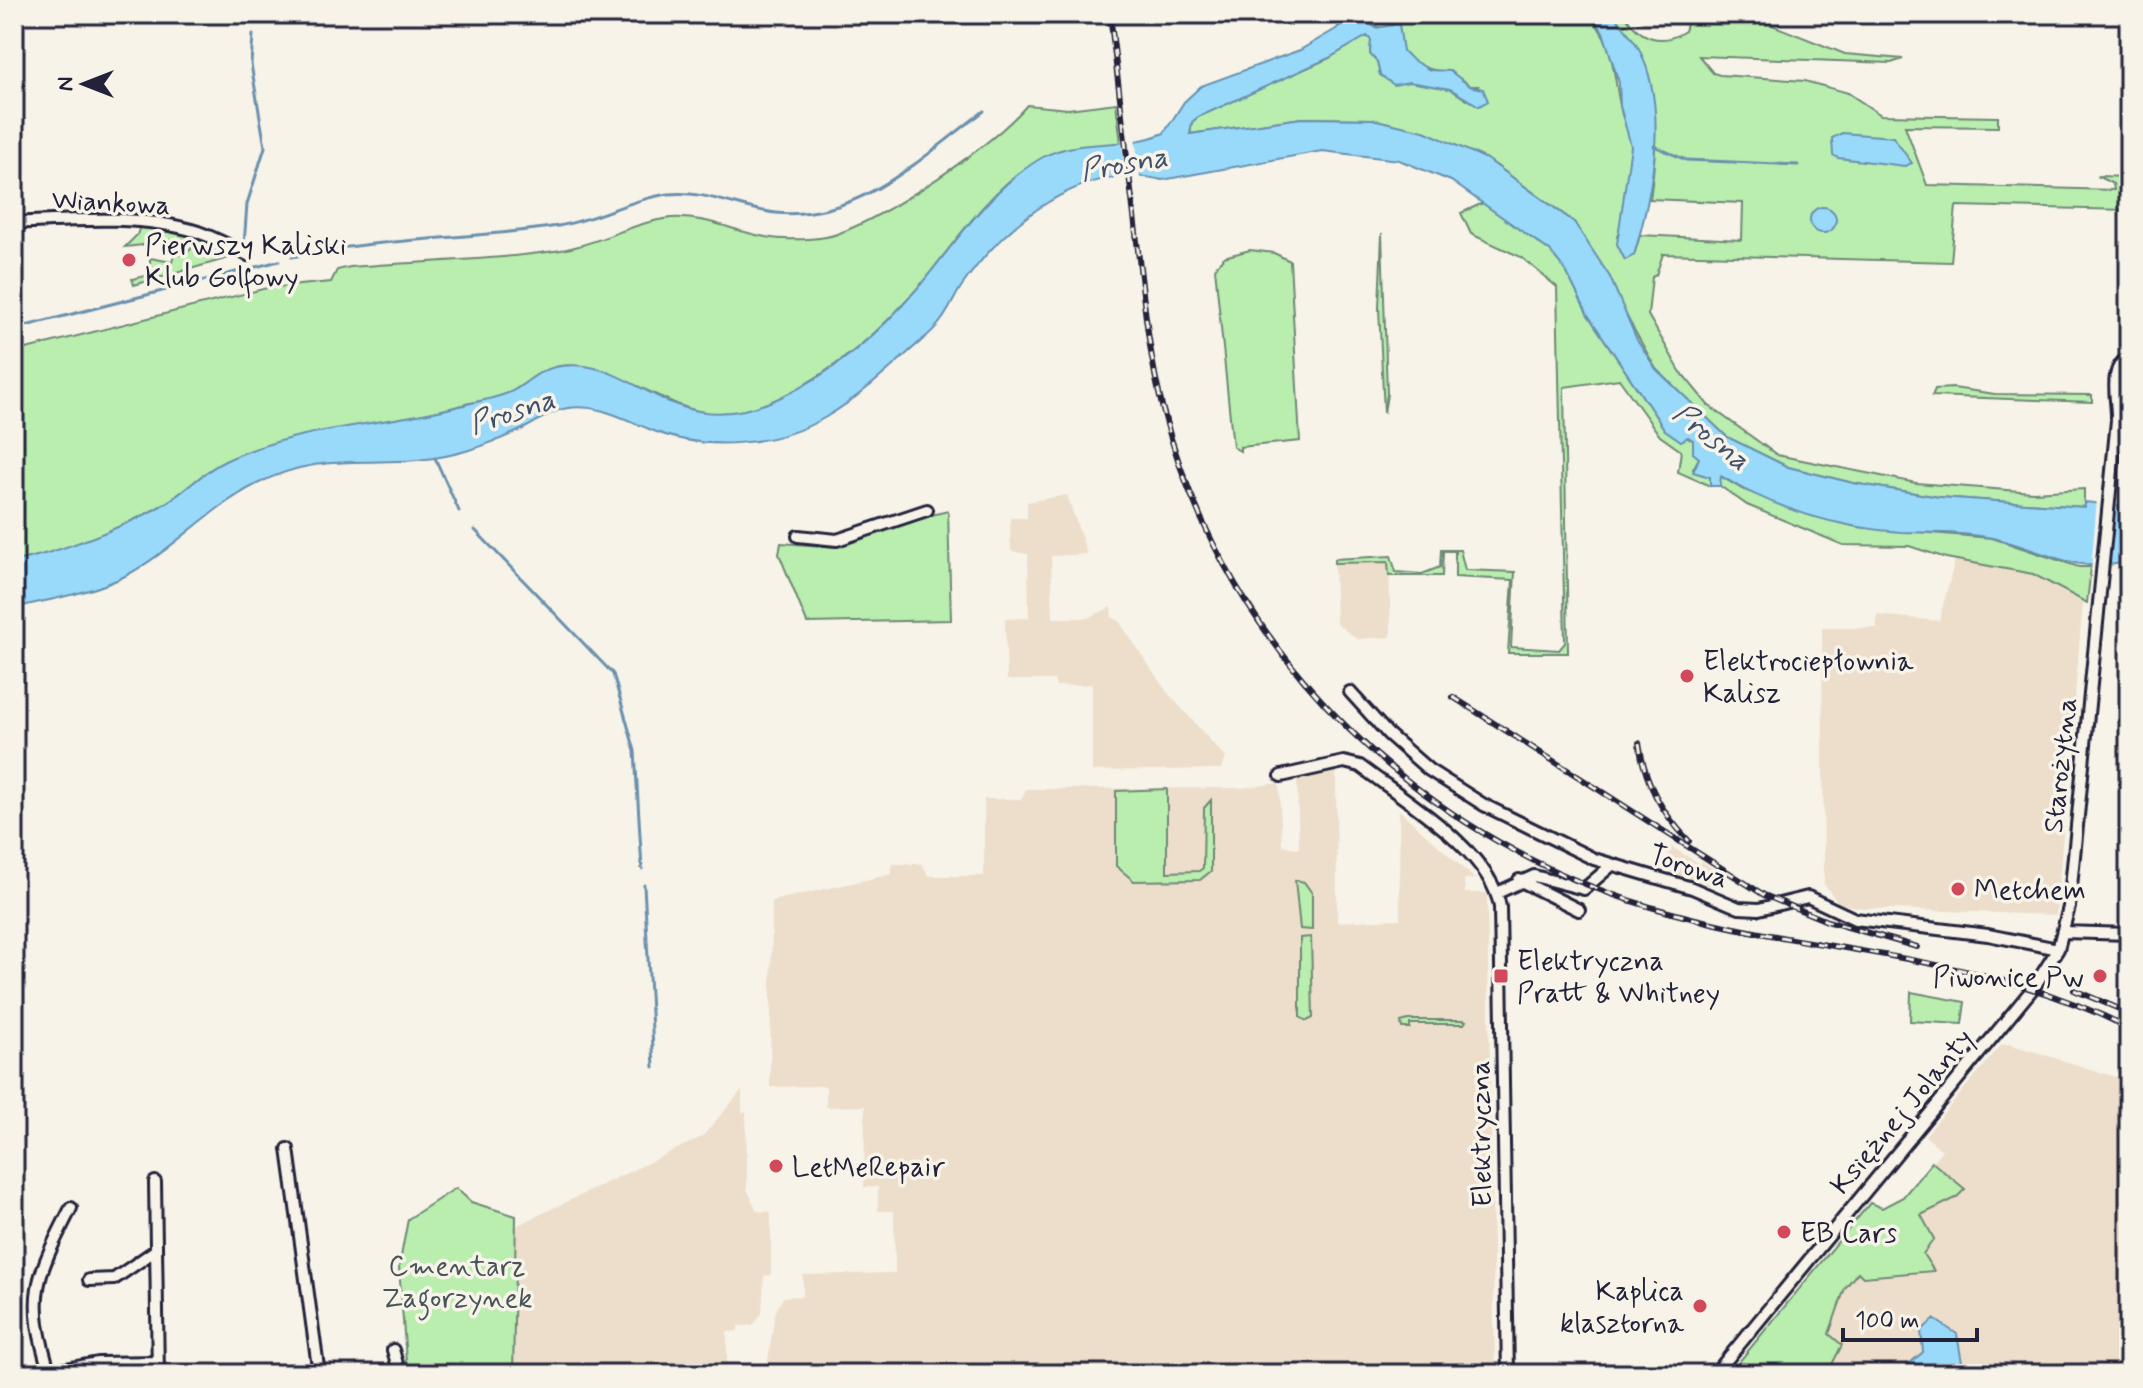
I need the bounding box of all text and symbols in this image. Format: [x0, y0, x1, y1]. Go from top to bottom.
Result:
north arrow [44, 44, 124, 124]
text: N [52, 77, 80, 91]
water label: Prosna [1078, 138, 1171, 191]
street label: Wiankowa [51, 182, 171, 225]
place label: Pierwszy Kaliski Klub Golfowy [145, 228, 346, 299]
marker: Pierwszy Kaliski Klub Golfowy [120, 251, 138, 269]
water label: Prosna [465, 380, 560, 445]
water label: Prosna [1665, 394, 1758, 480]
place label: Elektrociepłownia Kalisz [1703, 644, 1914, 713]
marker: Elektrociepłownia Kalisz [1678, 667, 1696, 685]
street label: Starożytna [2036, 696, 2087, 835]
street label: Torowa [1644, 837, 1733, 898]
place label: Metchem [1974, 873, 2086, 910]
marker: Metchem [1949, 880, 1967, 898]
place label: Elektryczna Pratt & Whitney [1517, 944, 1720, 1013]
place label: Piwonice Pw [1933, 960, 2084, 997]
marker: Elektryczna Pratt & Whitney [1492, 967, 1510, 985]
marker: Piwonice Pw [2091, 967, 2109, 985]
street label: Księżnej Jolanty [1823, 1022, 1983, 1203]
street label: Elektryczna [1463, 1060, 1502, 1208]
place label: LetMeRepair [792, 1150, 946, 1187]
marker: LetMeRepair [767, 1157, 785, 1175]
place label: EB Cars [1800, 1216, 1897, 1253]
marker: EB Cars [1775, 1223, 1793, 1241]
park label: Cmentarz Zagorzynek [382, 1249, 532, 1321]
place label: Kaplica klasztorna [1560, 1274, 1684, 1343]
scale bar [1843, 1292, 1977, 1342]
marker: Kaplica klasztorna [1691, 1297, 1709, 1315]
text: 100 m [1855, 1306, 1919, 1337]

